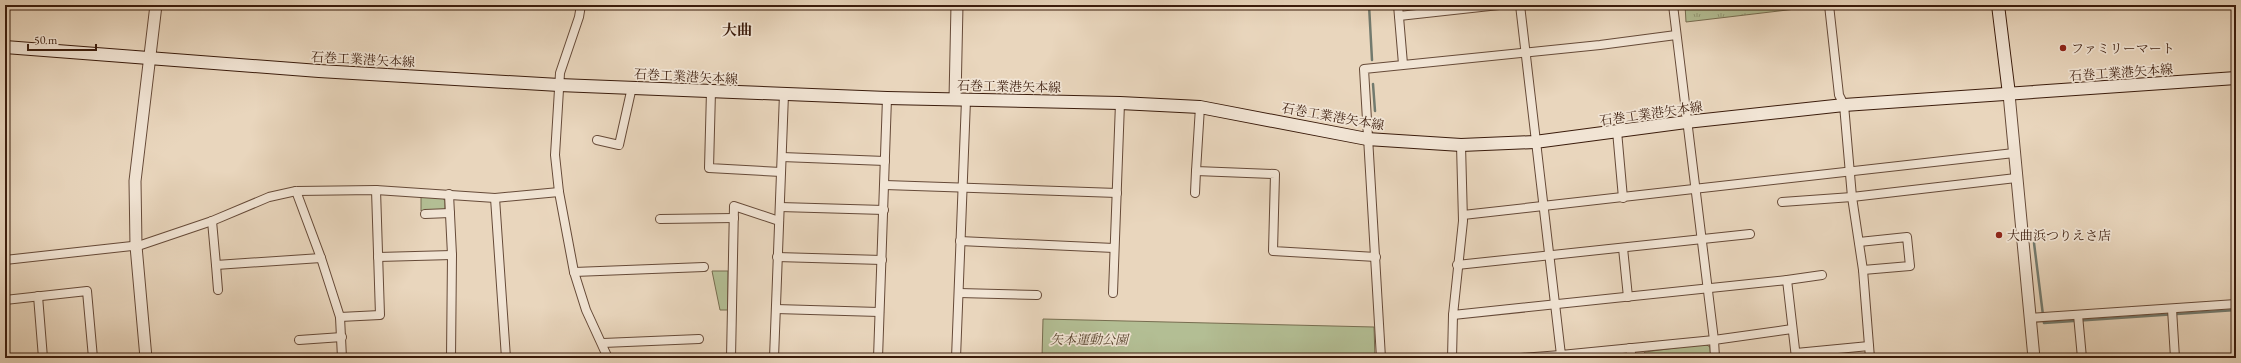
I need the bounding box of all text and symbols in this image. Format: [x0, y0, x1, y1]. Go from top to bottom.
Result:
district label: 大曲 [722, 20, 752, 39]
scale bar [28, 26, 96, 52]
text: 50 m [34, 32, 58, 48]
place label: ファミリーマート [2071, 40, 2175, 57]
marker: ファミリーマート [2058, 43, 2068, 53]
street label: 石巻工業港矢本線 [311, 48, 415, 71]
street label: 石巻工業港矢本線 [2069, 60, 2174, 85]
street label: 石巻工業港矢本線 [634, 65, 738, 88]
street label: 石巻工業港矢本線 [957, 77, 1061, 96]
street label: 石巻工業港矢本線 [1598, 98, 1704, 129]
street label: 石巻工業港矢本線 [1280, 99, 1386, 134]
place label: 大曲浜つりえさ店 [2007, 227, 2111, 244]
marker: 大曲浜つりえさ店 [1994, 230, 2004, 240]
park label: 矢本運動公園 [1050, 331, 1130, 348]

